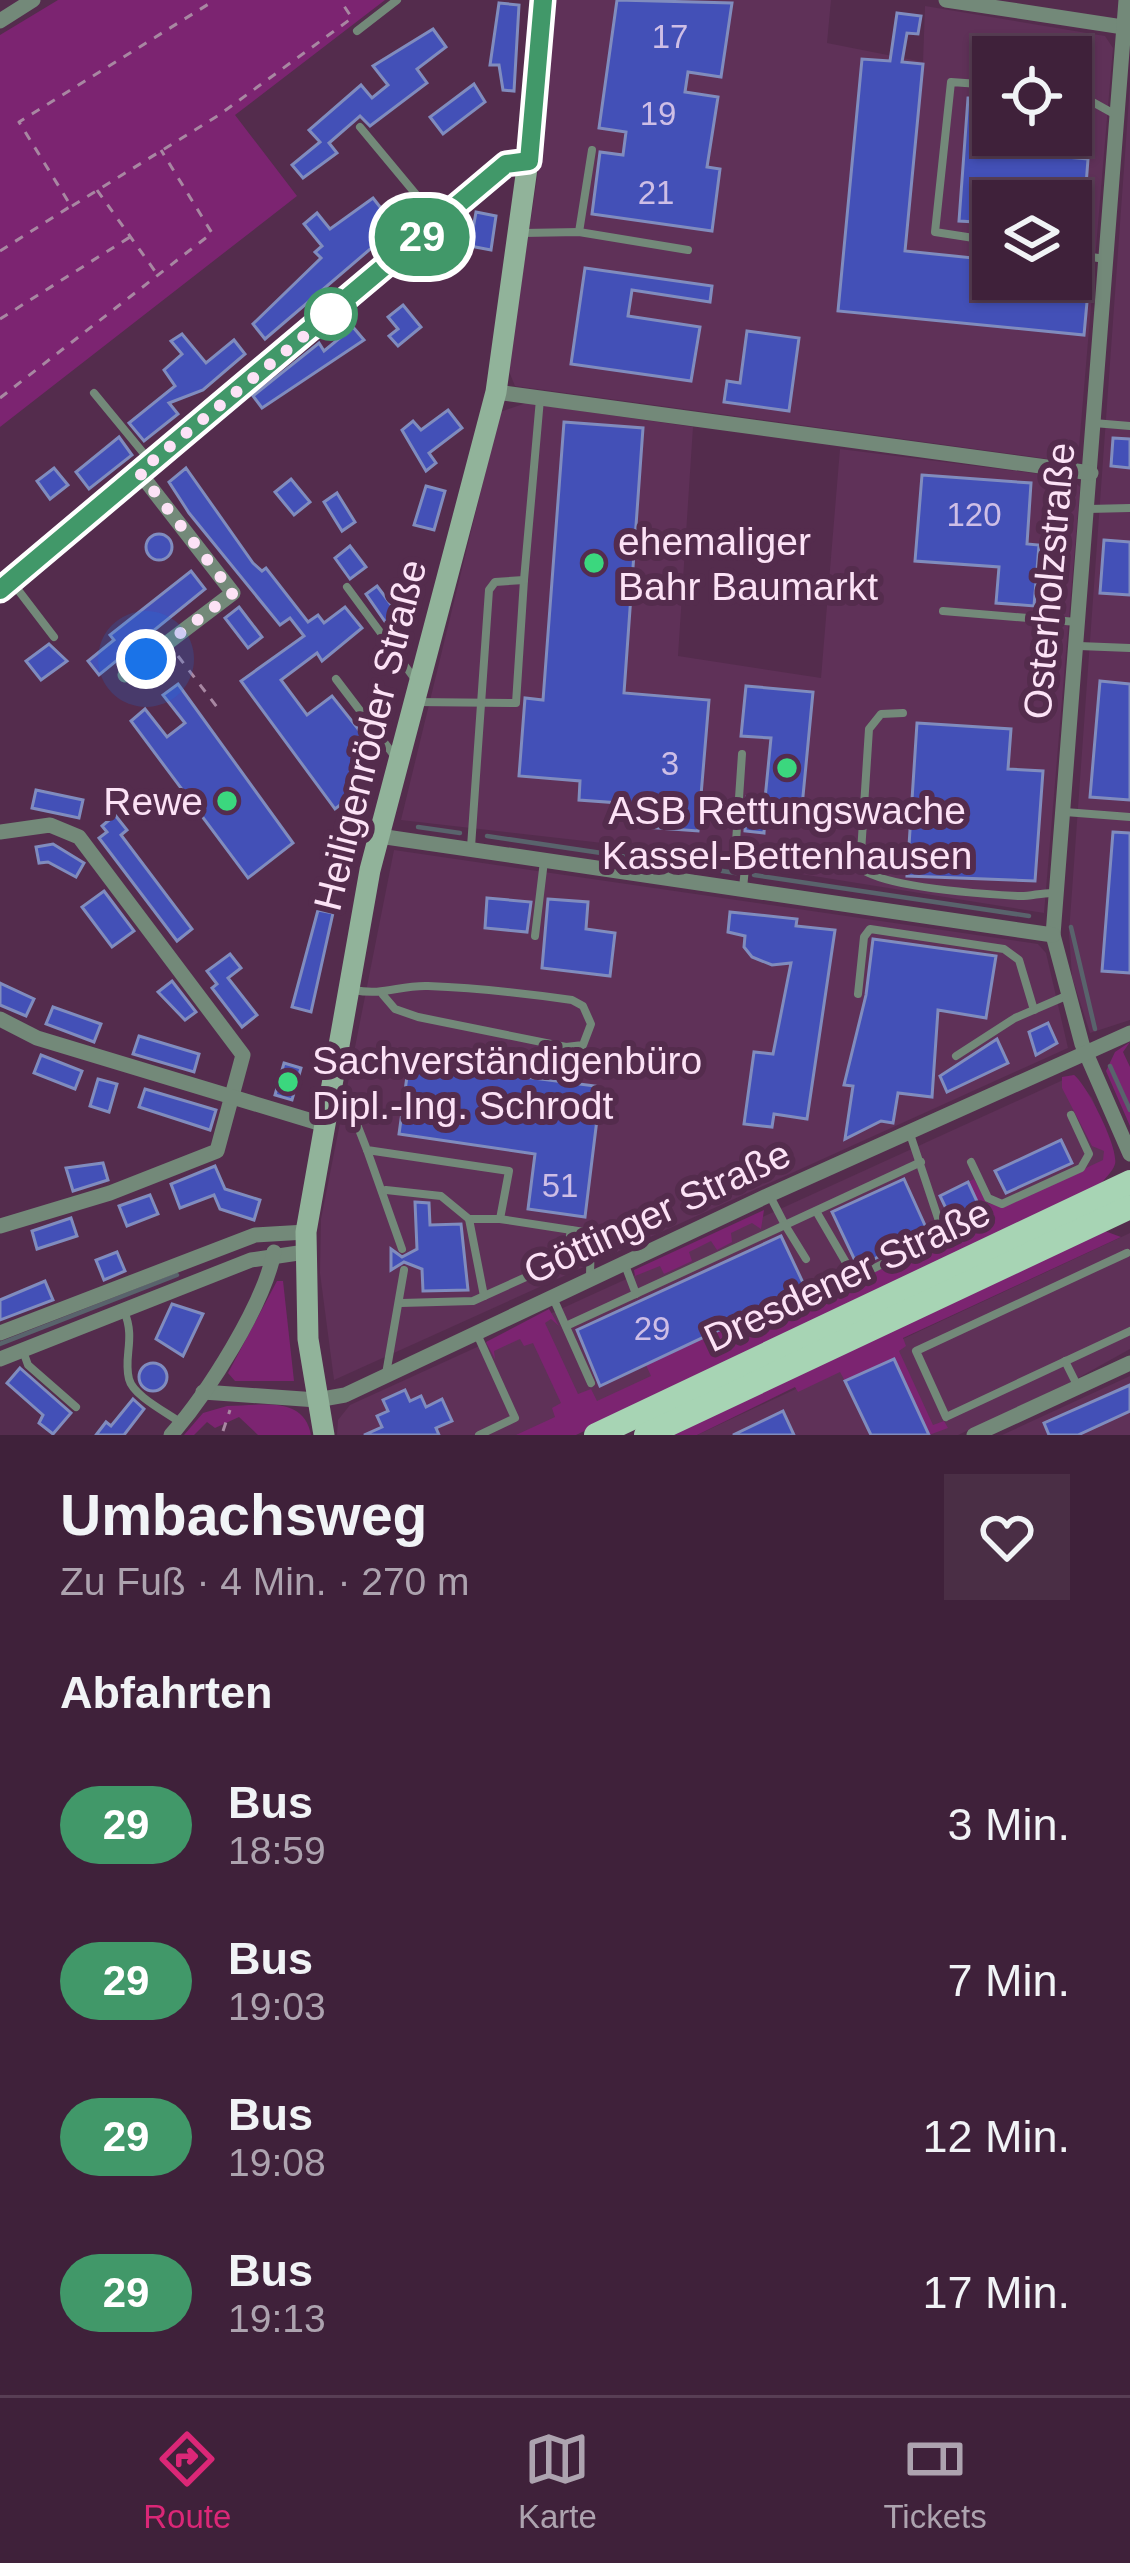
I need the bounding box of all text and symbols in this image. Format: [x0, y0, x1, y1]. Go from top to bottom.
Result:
house number: 17 [652, 18, 688, 55]
map controls [972, 36, 1092, 300]
button: locate [972, 36, 1092, 156]
house number: 19 [640, 95, 676, 132]
house number: 21 [638, 174, 674, 211]
button: layers [972, 180, 1092, 300]
line badge: 29 [368, 198, 476, 276]
text: 29 [399, 213, 445, 260]
unlabelled marker [306, 289, 356, 339]
street label: Osterholzstraße [1015, 441, 1083, 721]
house number: 120 [946, 496, 1002, 533]
place label: ehemaliger Bahr Baumarkt [618, 520, 878, 608]
marker: ehemaliger Bahr Baumarkt [581, 550, 607, 576]
street label: Heiligenröder Straße [306, 555, 434, 915]
your location [116, 629, 176, 689]
house number: 3 [661, 745, 679, 782]
marker: ASB Rettungswache Kassel-Bettenhausen [774, 755, 800, 781]
place label: Rewe [103, 780, 203, 823]
marker: Rewe [214, 788, 240, 814]
place label: ASB Rettungswache Kassel-Bettenhausen [602, 789, 972, 877]
place label: Sachverständigenbüro Dipl.-Ing. Schrodt [312, 1039, 702, 1127]
marker: Sachverständigenbüro Dipl.-Ing. Schrodt [275, 1069, 301, 1095]
street label: Göttinger Straße [517, 1132, 797, 1292]
house number: 51 [542, 1167, 578, 1204]
street label: Dresdener Straße [697, 1190, 997, 1360]
house number: 29 [634, 1310, 670, 1347]
button: heart [944, 1474, 1070, 1600]
text: Umbachsweg [60, 1483, 427, 1547]
text: Zu Fuß · 4 Min. · 270 m [60, 1560, 470, 1603]
text: Abfahrten [60, 1667, 273, 1718]
text: Bus [228, 1777, 313, 1828]
text: 3 Min. [947, 1799, 1070, 1850]
text: 29 [103, 1801, 149, 1848]
text: 18:59 [228, 1829, 326, 1872]
text: Bus [228, 1933, 313, 1984]
text: 7 Min. [947, 1955, 1070, 2006]
text: 29 [103, 1957, 149, 2004]
text: 19:03 [228, 1985, 326, 2028]
text: Bus [228, 2089, 313, 2140]
text: 12 Min. [922, 2111, 1070, 2162]
text: 29 [103, 2113, 149, 2160]
text: 19:08 [228, 2141, 326, 2184]
text: Bus [228, 2245, 313, 2296]
text: 17 Min. [922, 2267, 1070, 2318]
text: 29 [103, 2269, 149, 2316]
text: 19:13 [228, 2297, 326, 2340]
tab: Route [143, 2426, 231, 2536]
tab: Karte [518, 2426, 597, 2536]
tab: Tickets [883, 2426, 987, 2536]

